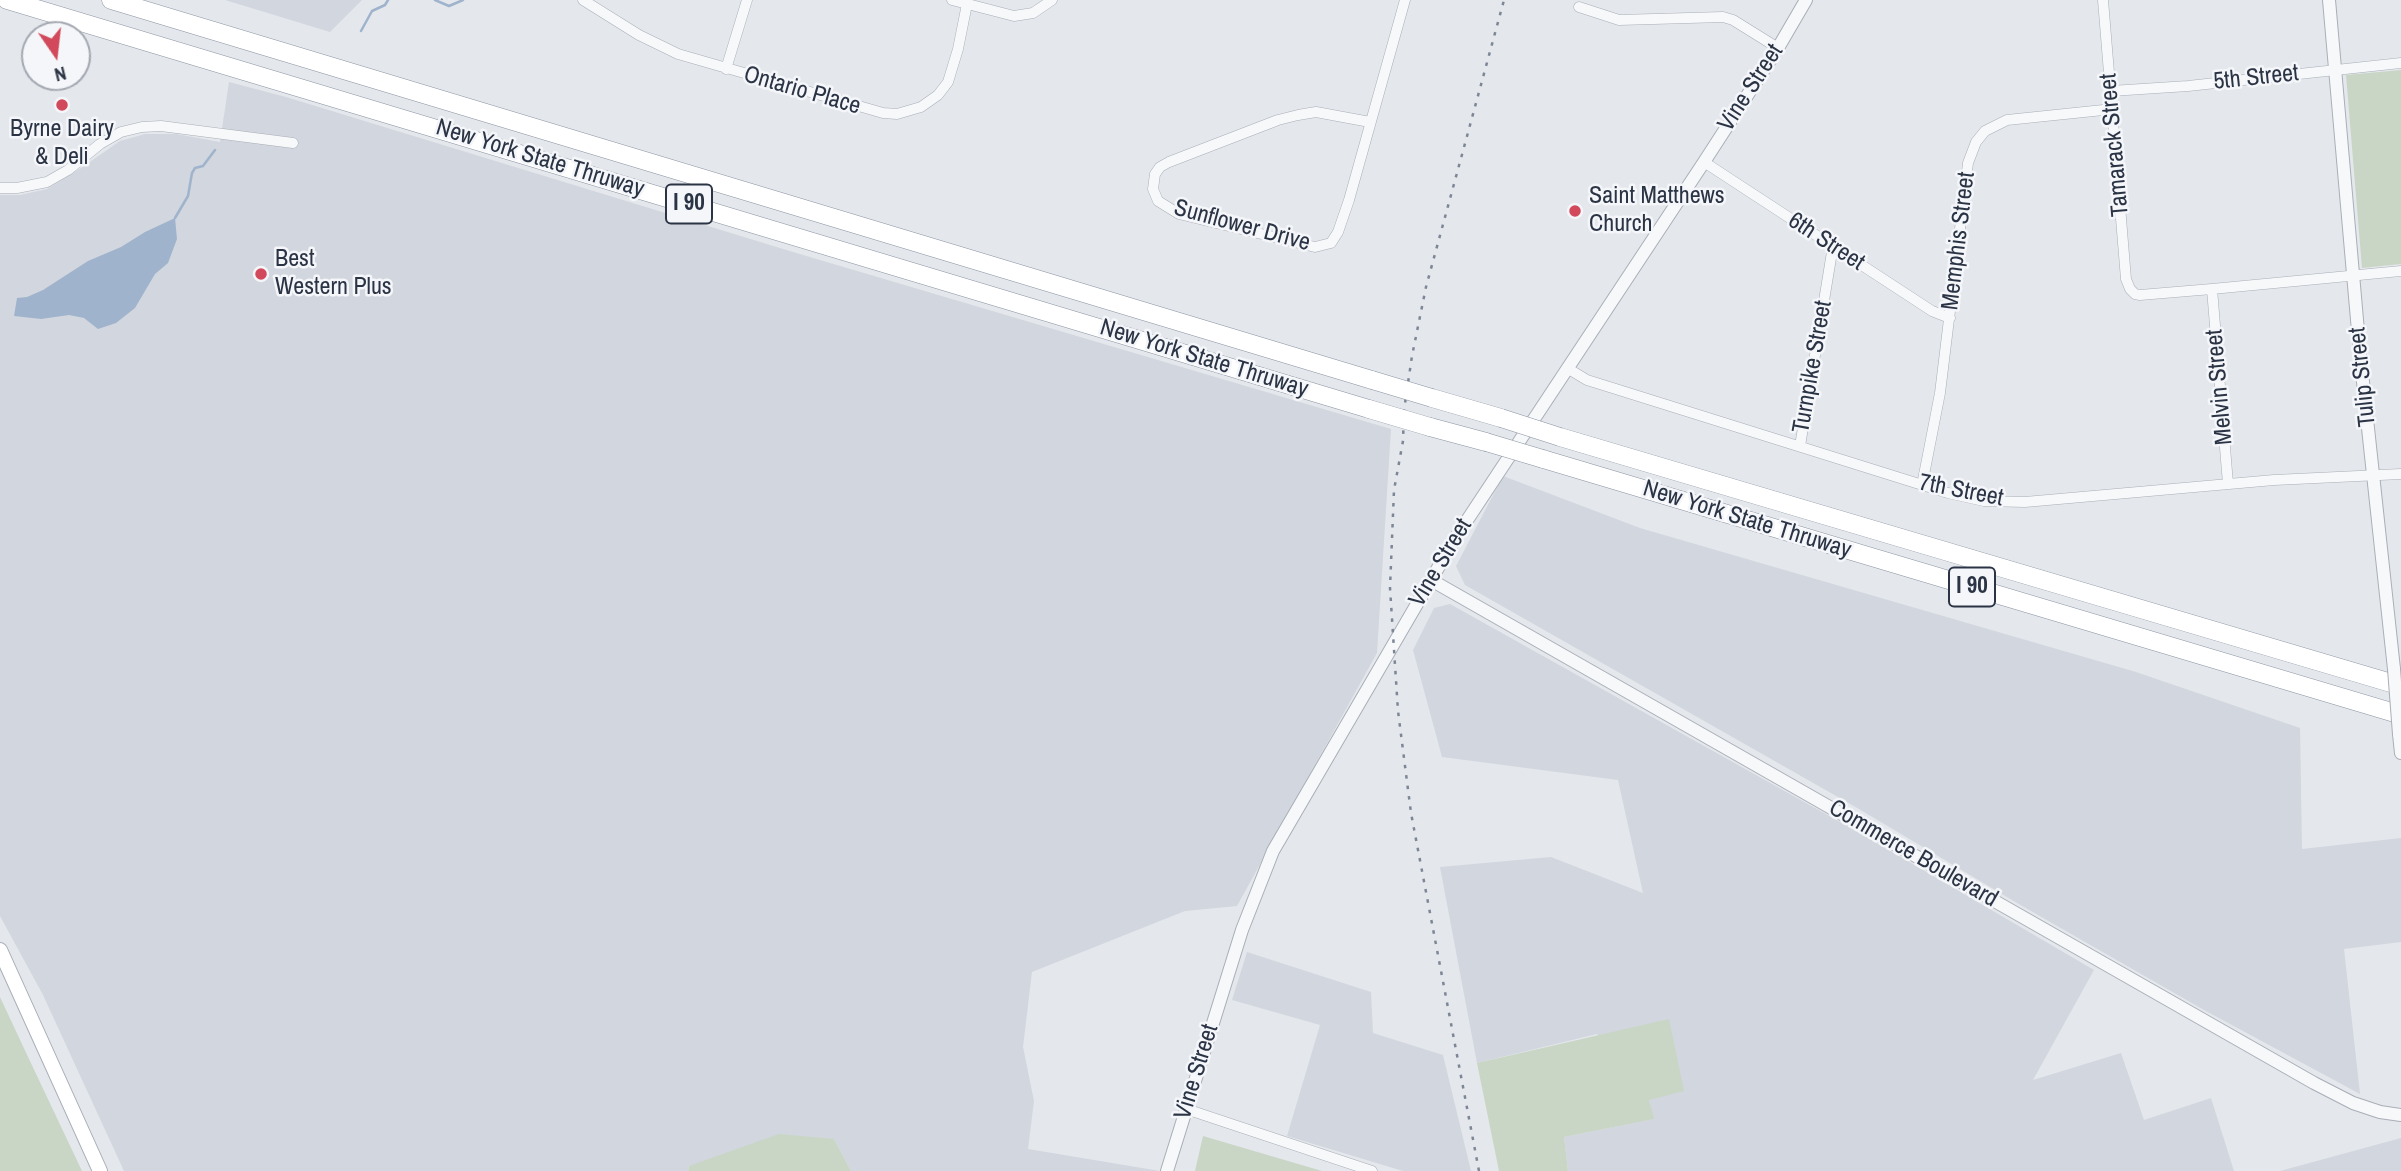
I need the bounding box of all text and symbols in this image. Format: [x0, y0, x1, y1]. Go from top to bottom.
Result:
north arrow [21, 21, 91, 91]
street label: Vine Street [1712, 39, 1790, 137]
street label: 5th Street [2212, 59, 2300, 97]
text: N [52, 60, 69, 88]
street label: Ontario Place [740, 61, 864, 121]
street label: Tamarack Street [2094, 72, 2136, 218]
marker: Byrne Dairy & Deli [54, 97, 70, 113]
street label: New York State Thruway [432, 114, 648, 204]
place label: Byrne Dairy & Deli [10, 116, 114, 172]
street label: Memphis Street [1936, 170, 1982, 312]
place label: Saint Matthews Church [1589, 183, 1725, 239]
road number: I 90 [666, 184, 712, 224]
street label: Sunflower Drive [1171, 194, 1313, 258]
marker: Saint Matthews Church [1567, 203, 1583, 219]
street label: 6th Street [1782, 207, 1870, 277]
place label: Best Western Plus [275, 246, 392, 302]
marker: Best Western Plus [253, 266, 269, 282]
street label: Turnpike Street [1787, 299, 1839, 435]
street label: New York State Thruway [1096, 314, 1312, 404]
street label: Tulip Street [2343, 326, 2383, 428]
street label: Melvin Street [2201, 328, 2239, 446]
street label: 7th Street [1916, 469, 2006, 513]
street label: New York State Thruway [1639, 475, 1855, 565]
street label: Vine Street [1403, 514, 1479, 612]
road number: I 90 [1949, 568, 1995, 607]
street label: Commerce Boulevard [1823, 794, 2003, 914]
street label: Vine Street [1169, 1021, 1225, 1123]

